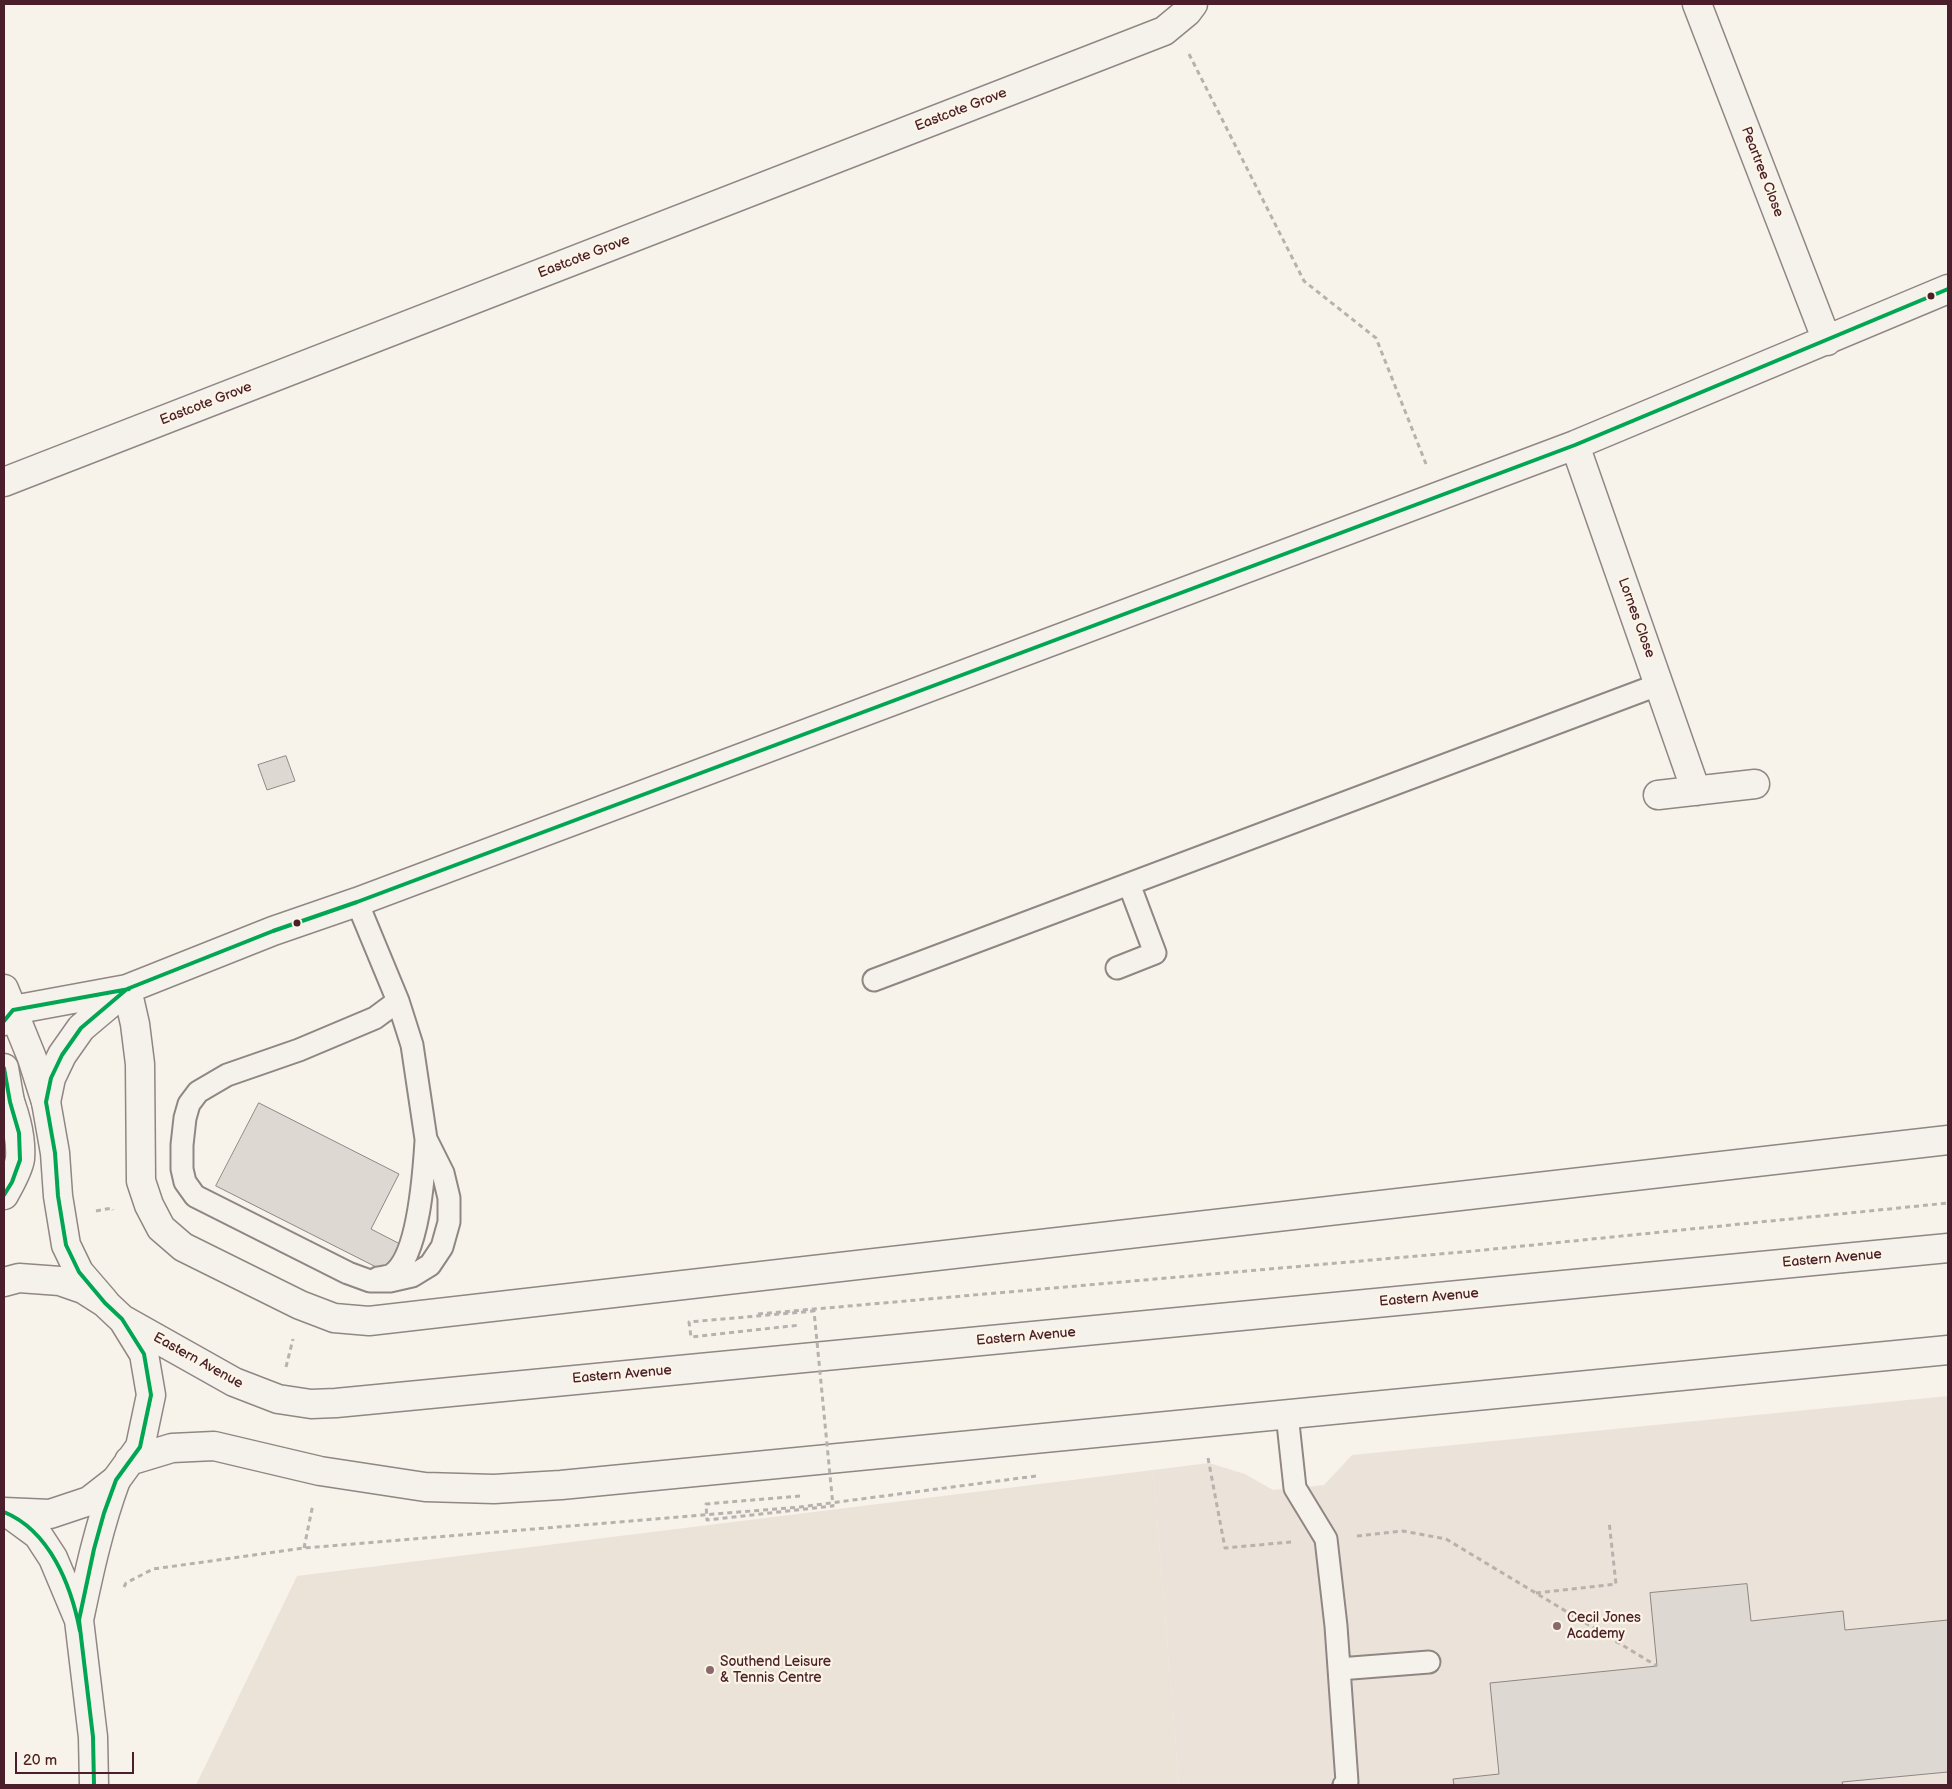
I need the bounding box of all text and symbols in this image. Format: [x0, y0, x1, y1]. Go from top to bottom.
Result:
street label: Eastcote Grove [913, 85, 1009, 135]
street label: Peartree Close [1737, 125, 1787, 219]
street label: Eastcote Grove [536, 232, 632, 282]
unlabelled marker [1926, 291, 1936, 301]
street label: Eastcote Grove [158, 379, 254, 429]
street label: Lornes Close [1614, 576, 1658, 660]
unlabelled marker [292, 918, 302, 928]
street label: Eastern Avenue [1781, 1246, 1883, 1272]
street label: Eastern Avenue [1378, 1285, 1480, 1311]
street label: Eastern Avenue [975, 1324, 1077, 1350]
street label: Eastern Avenue [150, 1329, 246, 1393]
street label: Eastern Avenue [571, 1362, 673, 1388]
place label: Cecil Jones Academy [1567, 1610, 1641, 1642]
marker: Cecil Jones Academy [1551, 1620, 1563, 1632]
place label: Southend Leisure & Tennis Centre [720, 1654, 831, 1686]
marker: Southend Leisure & Tennis Centre [704, 1664, 716, 1676]
scale bar [18, 1742, 136, 1774]
text: 20 m [23, 1751, 57, 1770]

